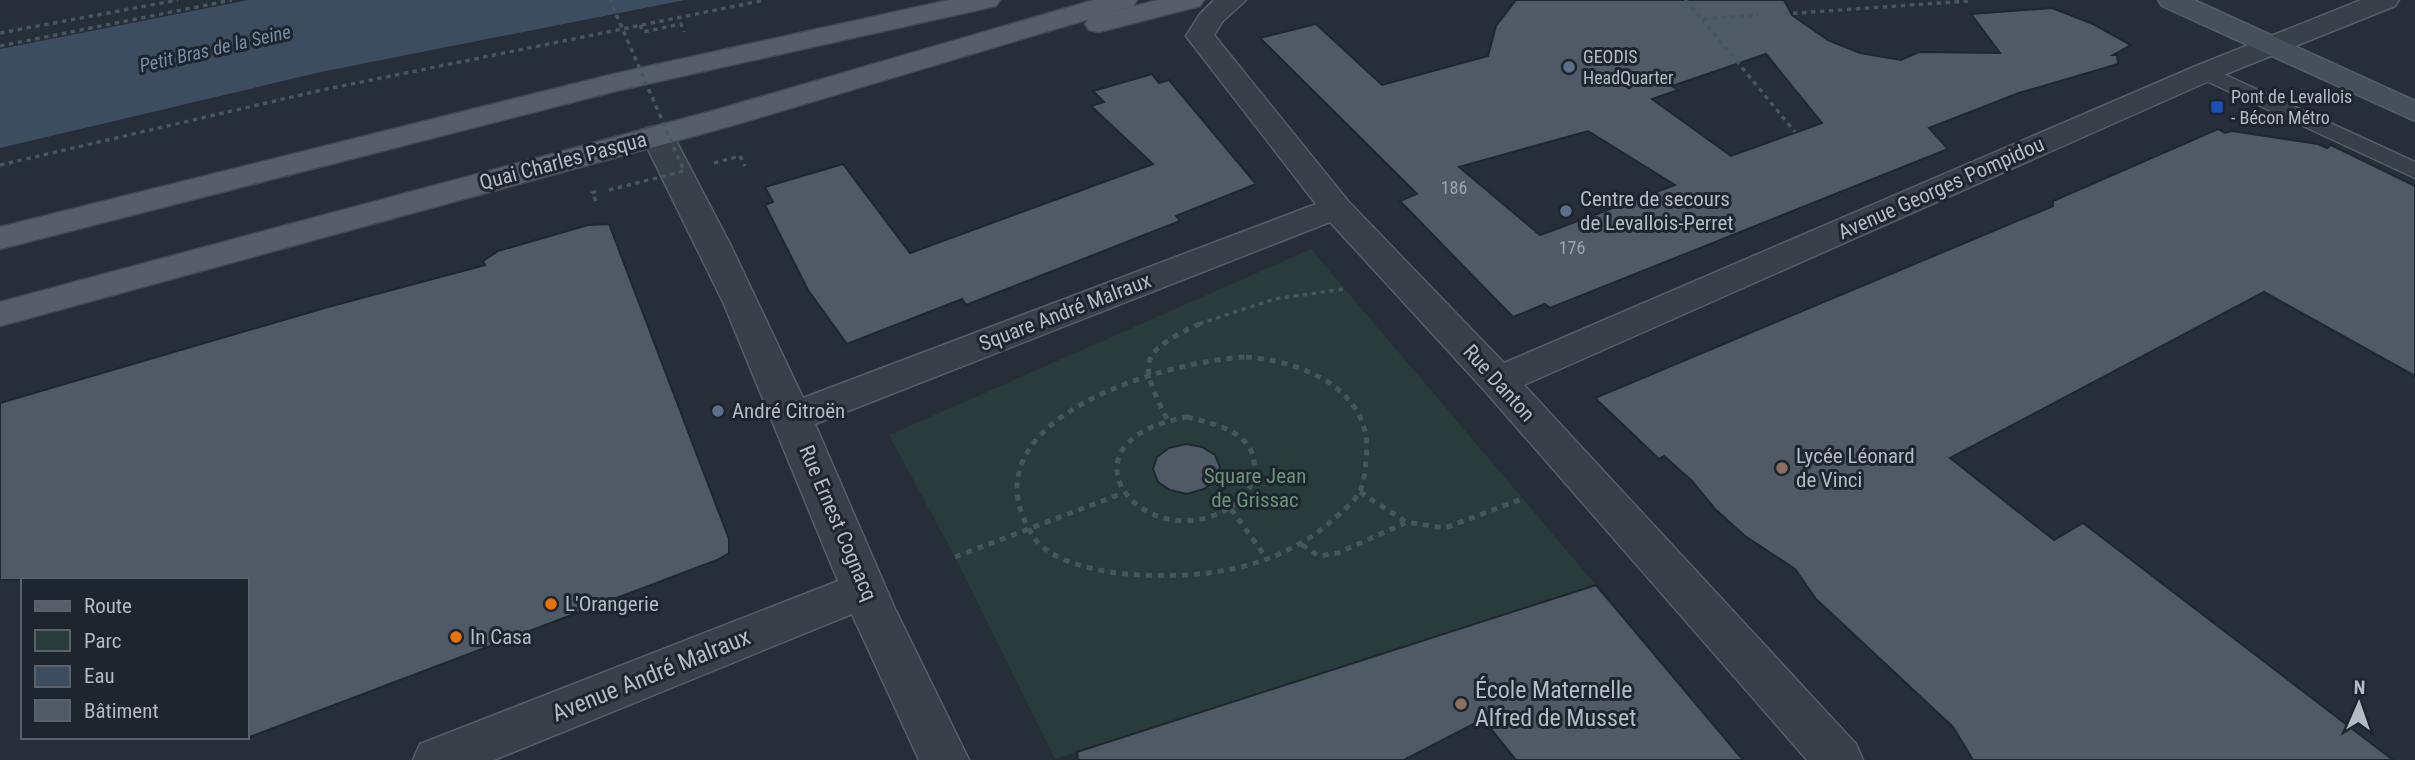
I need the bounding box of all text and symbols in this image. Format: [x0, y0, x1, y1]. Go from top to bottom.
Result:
water label: Petit Bras de la Seine [137, 20, 293, 77]
place label: GEODIS HeadQuarter [1583, 46, 1674, 88]
marker: GEODIS HeadQuarter [1561, 59, 1577, 75]
place label: Pont de Levallois - Bécon Métro [2231, 86, 2352, 128]
marker: Pont de Levallois - Bécon Métro [2209, 99, 2225, 115]
street label: Quai Charles Pasqua [477, 127, 649, 195]
street label: Avenue Georges Pompidou [1834, 132, 2048, 244]
house number: 186 [1441, 177, 1467, 198]
place label: Centre de secours de Levallois-Perret [1580, 187, 1733, 235]
marker: Centre de secours de Levallois-Perret [1558, 203, 1574, 219]
house number: 176 [1559, 237, 1585, 258]
street label: Square André Malraux [976, 268, 1154, 356]
street label: Rue Danton [1458, 340, 1540, 426]
place label: André Citroën [732, 399, 845, 423]
marker: André Citroën [710, 403, 726, 419]
street label: Rue Ernest Cognacq [794, 442, 882, 604]
place label: Lycée Léonard de Vinci [1796, 444, 1915, 492]
marker: Lycée Léonard de Vinci [1774, 460, 1790, 476]
park label: Square Jean de Grissac [1204, 464, 1306, 512]
legend [21, 578, 248, 739]
place label: L'Orangerie [565, 592, 659, 616]
text: Route [84, 594, 132, 618]
marker: L'Orangerie [543, 596, 559, 612]
street label: Avenue André Malraux [548, 622, 754, 728]
place label: In Casa [470, 625, 532, 649]
text: Parc [84, 629, 122, 653]
marker: In Casa [448, 629, 464, 645]
text: Eau [84, 664, 115, 688]
north arrow [2324, 669, 2394, 739]
place label: École Maternelle Alfred de Musset [1475, 676, 1636, 732]
text: N [2353, 676, 2366, 699]
marker: École Maternelle Alfred de Musset [1453, 696, 1469, 712]
text: Bâtiment [84, 699, 159, 723]

